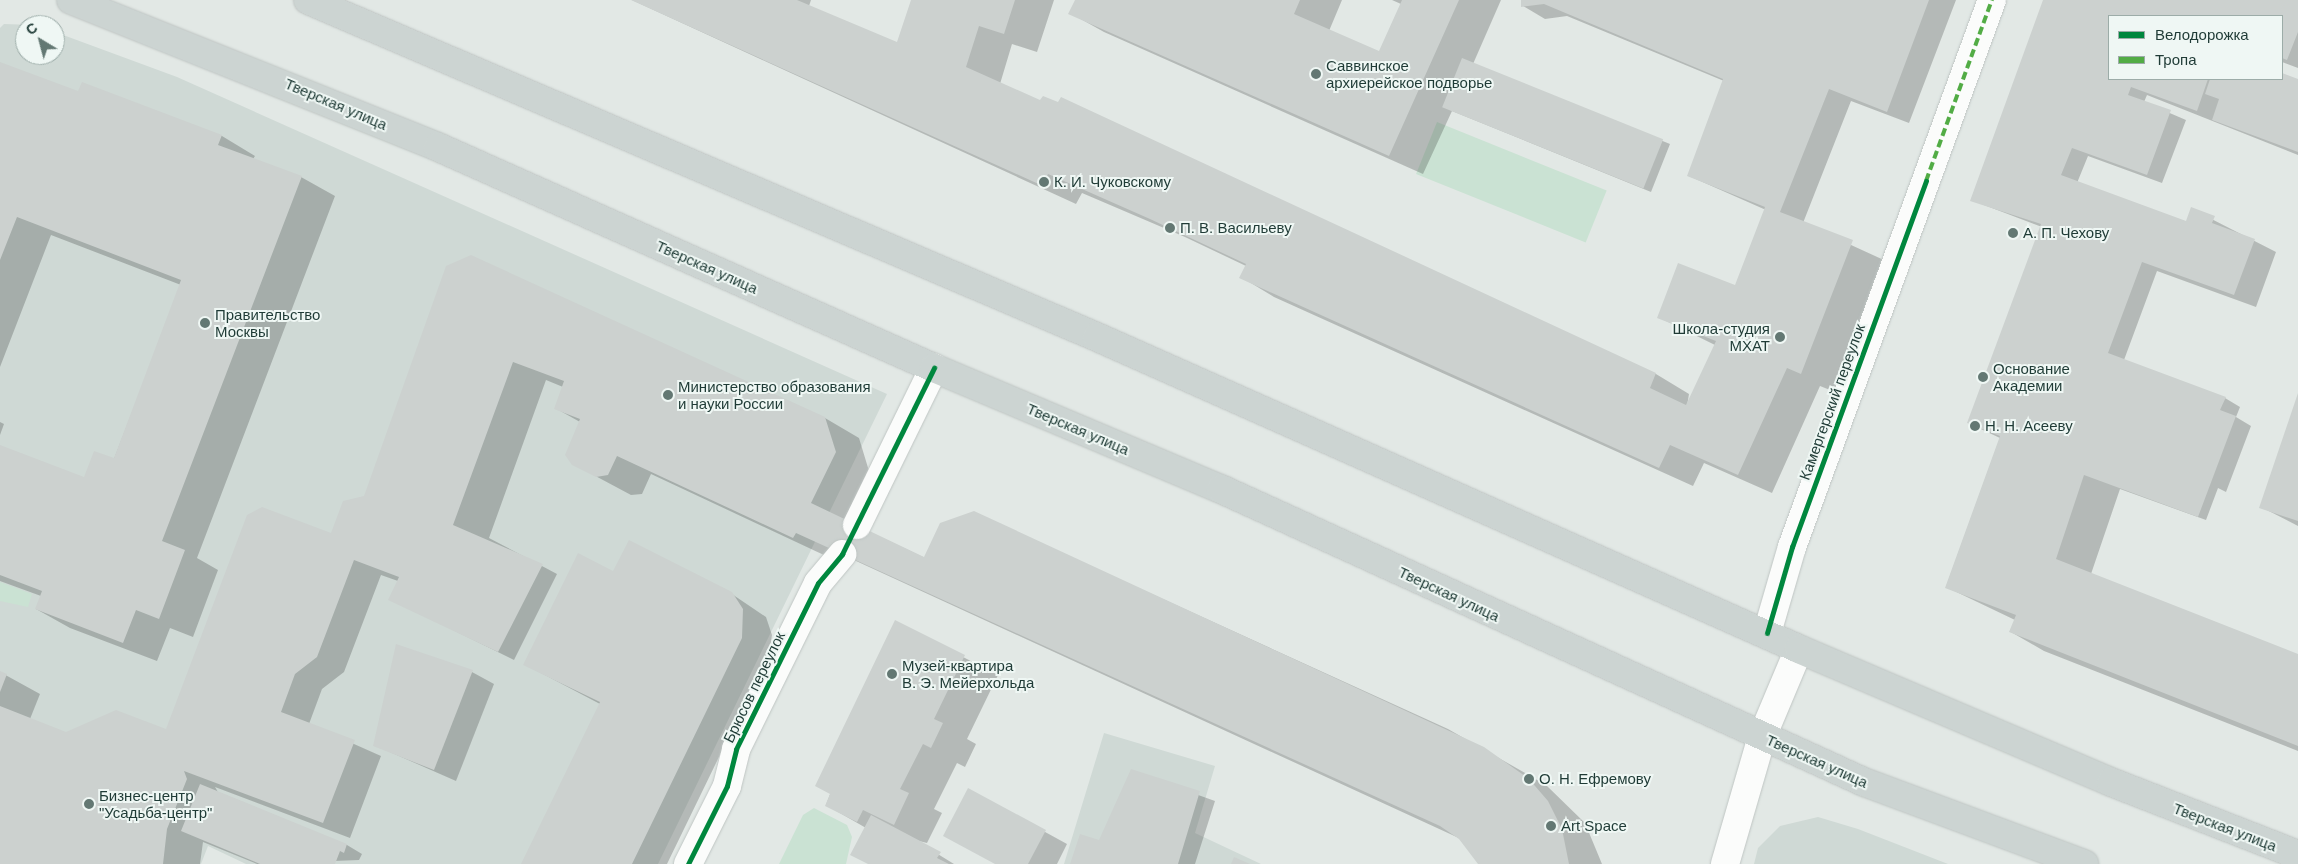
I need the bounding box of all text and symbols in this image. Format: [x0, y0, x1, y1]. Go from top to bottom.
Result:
north arrow [15, 15, 65, 65]
legend [2108, 15, 2283, 80]
text: С [23, 19, 40, 38]
text: Велодорожка [2155, 26, 2249, 43]
text: Тропа [2155, 51, 2196, 68]
place label: Саввинское архиерейское подворье [1326, 56, 1492, 91]
marker: Саввинское архиерейское подворье [1310, 68, 1322, 80]
street label: Тверская улица [282, 74, 390, 134]
place label: К. И. Чуковскому [1054, 173, 1171, 191]
marker: К. И. Чуковскому [1038, 176, 1050, 188]
place label: П. В. Васильеву [1180, 219, 1292, 237]
marker: П. В. Васильеву [1164, 222, 1176, 234]
place label: А. П. Чехову [2023, 224, 2109, 242]
marker: А. П. Чехову [2007, 227, 2019, 239]
street label: Тверская улица [653, 237, 761, 297]
place label: Правительство Москвы [215, 305, 320, 340]
marker: Правительство Москвы [199, 317, 211, 329]
place label: Школа-студия МХАТ [1673, 319, 1770, 354]
street label: Камергерский переулок [1795, 321, 1869, 483]
marker: Школа-студия МХАТ [1774, 331, 1786, 343]
place label: Основание Академии [1993, 359, 2070, 394]
marker: Основание Академии [1977, 371, 1989, 383]
place label: Министерство образования и науки России [678, 377, 871, 412]
marker: Министерство образования и науки России [662, 389, 674, 401]
street label: Тверская улица [1024, 399, 1132, 459]
place label: Н. Н. Асееву [1985, 417, 2073, 435]
marker: Н. Н. Асееву [1969, 420, 1981, 432]
street label: Тверская улица [1396, 563, 1502, 625]
street label: Брюсов переулок [719, 628, 789, 746]
place label: Музей-квартира В. Э. Мейерхольда [902, 656, 1034, 691]
marker: Музей-квартира В. Э. Мейерхольда [886, 668, 898, 680]
street label: Тверская улица [1763, 731, 1871, 791]
place label: О. Н. Ефремову [1539, 770, 1651, 788]
marker: О. Н. Ефремову [1523, 773, 1535, 785]
place label: Бизнес-центр "Усадьба-центр" [99, 786, 212, 821]
marker: Бизнес-центр "Усадьба-центр" [83, 798, 95, 810]
street label: Тверская улица [2171, 799, 2279, 855]
place label: Art Space [1561, 817, 1627, 835]
marker: Art Space [1545, 820, 1557, 832]

